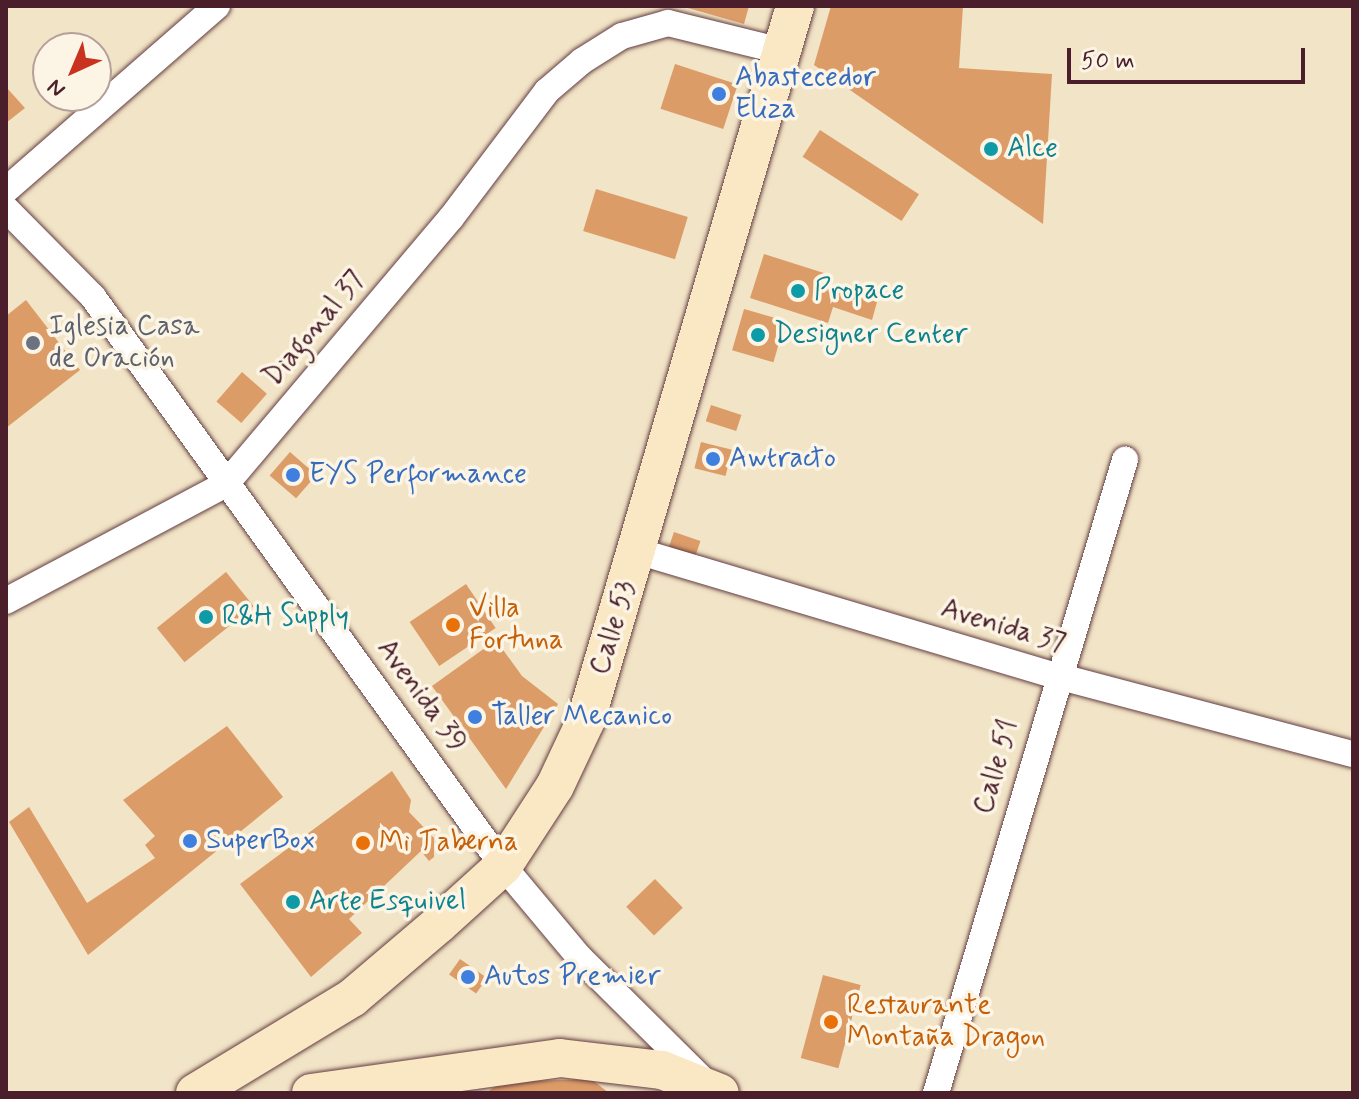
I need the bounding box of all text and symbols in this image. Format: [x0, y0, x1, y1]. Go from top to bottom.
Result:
north arrow [32, 32, 112, 112]
scale bar [1071, 32, 1309, 82]
text: 50 m [1081, 46, 1135, 77]
place label: Abastecedor Eliza [735, 61, 876, 127]
text: N [42, 73, 72, 103]
marker: Abastecedor Eliza [710, 85, 728, 103]
place label: Alce [1007, 132, 1058, 166]
marker: Alce [982, 140, 1000, 158]
street label: Diagonal 37 [257, 264, 373, 394]
place label: Propace [814, 274, 904, 308]
marker: Propace [789, 282, 807, 300]
place label: Iglesia Casa de Oración [49, 310, 197, 376]
place label: Designer Center [774, 318, 972, 352]
marker: Designer Center [749, 326, 767, 344]
marker: Iglesia Casa de Oración [24, 334, 42, 352]
place label: Awtracto [729, 442, 836, 476]
marker: Awtracto [704, 450, 722, 468]
place label: EYS Performance [309, 458, 524, 492]
marker: EYS Performance [284, 466, 302, 484]
street label: Calle 53 [584, 577, 644, 679]
place label: Villa Fortuna [469, 592, 563, 658]
street label: Avenida 37 [937, 592, 1069, 662]
place label: R&H Supply [222, 600, 352, 634]
marker: R&H Supply [197, 608, 215, 626]
marker: Villa Fortuna [444, 616, 462, 634]
street label: Avenida 39 [369, 633, 473, 759]
place label: Taller Mecanico [491, 700, 679, 734]
marker: Taller Mecanico [466, 708, 484, 726]
street label: Calle 51 [968, 716, 1026, 818]
place label: SuperBox [206, 824, 315, 858]
place label: Mi Taberna [379, 826, 512, 860]
marker: SuperBox [181, 832, 199, 850]
marker: Mi Taberna [354, 834, 372, 852]
place label: Arte Esquivel [309, 885, 463, 919]
marker: Arte Esquivel [284, 893, 302, 911]
place label: Autos Premier [484, 960, 660, 994]
marker: Autos Premier [459, 968, 477, 986]
place label: Restaurante Montaña Dragon [847, 989, 1047, 1055]
marker: Restaurante Montaña Dragon [822, 1013, 840, 1031]

